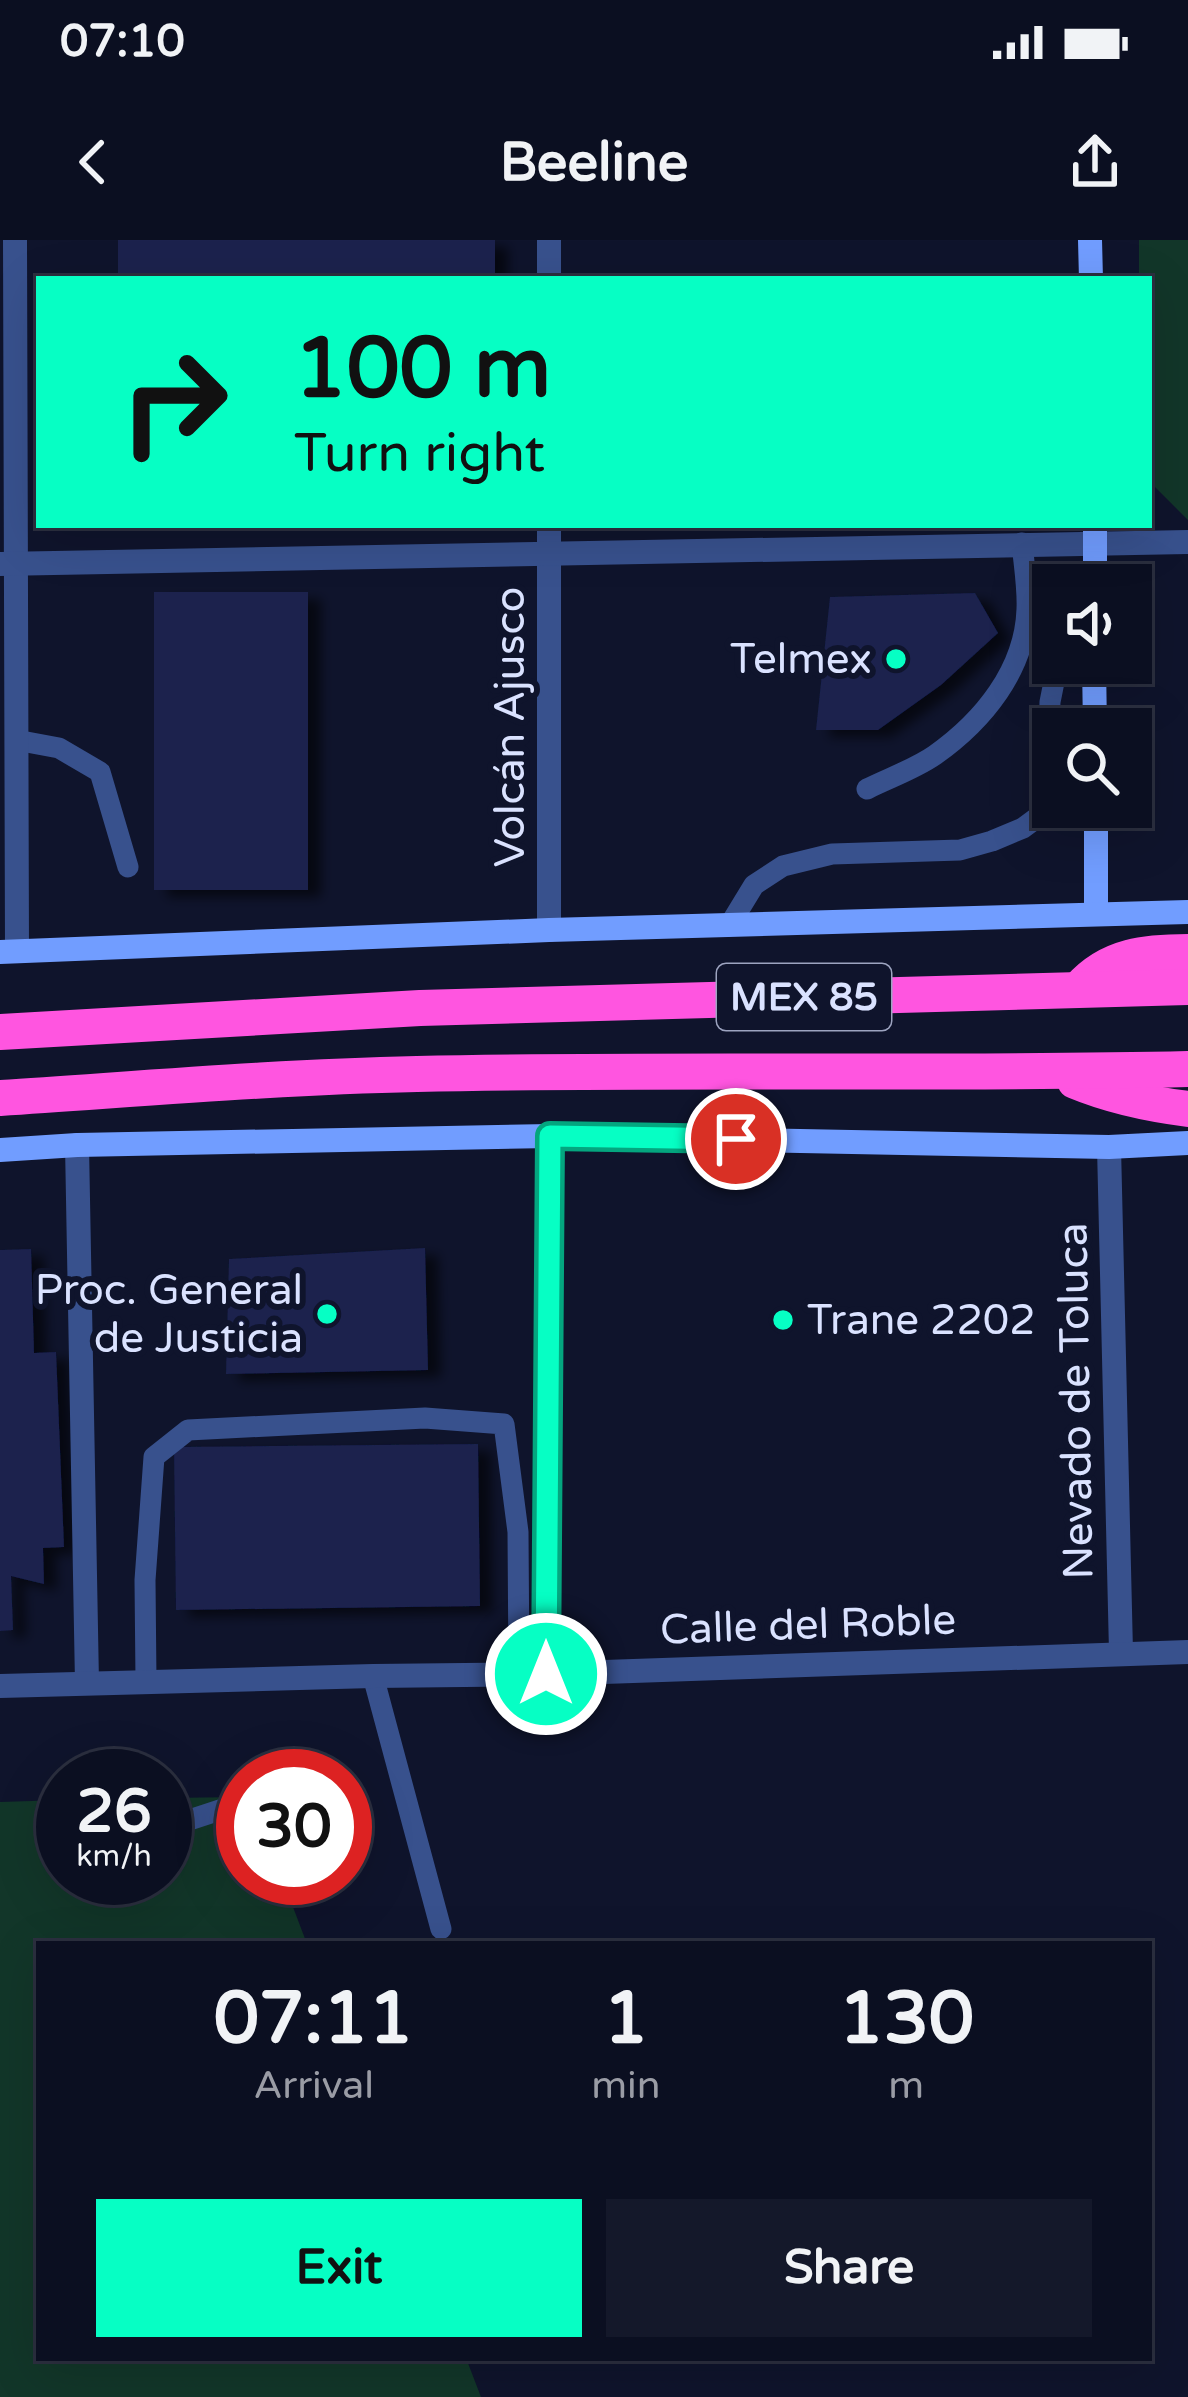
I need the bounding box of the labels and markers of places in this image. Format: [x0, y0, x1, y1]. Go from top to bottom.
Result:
place label: Telmex [730, 634, 872, 685]
marker: Telmex [883, 646, 909, 672]
pin [685, 1088, 787, 1190]
place label: Proc. General de Justicia [35, 1265, 303, 1364]
place label: Trane 2202 [807, 1295, 1036, 1346]
marker: Proc. General de Justicia [314, 1301, 340, 1327]
marker: Trane 2202 [770, 1307, 796, 1333]

